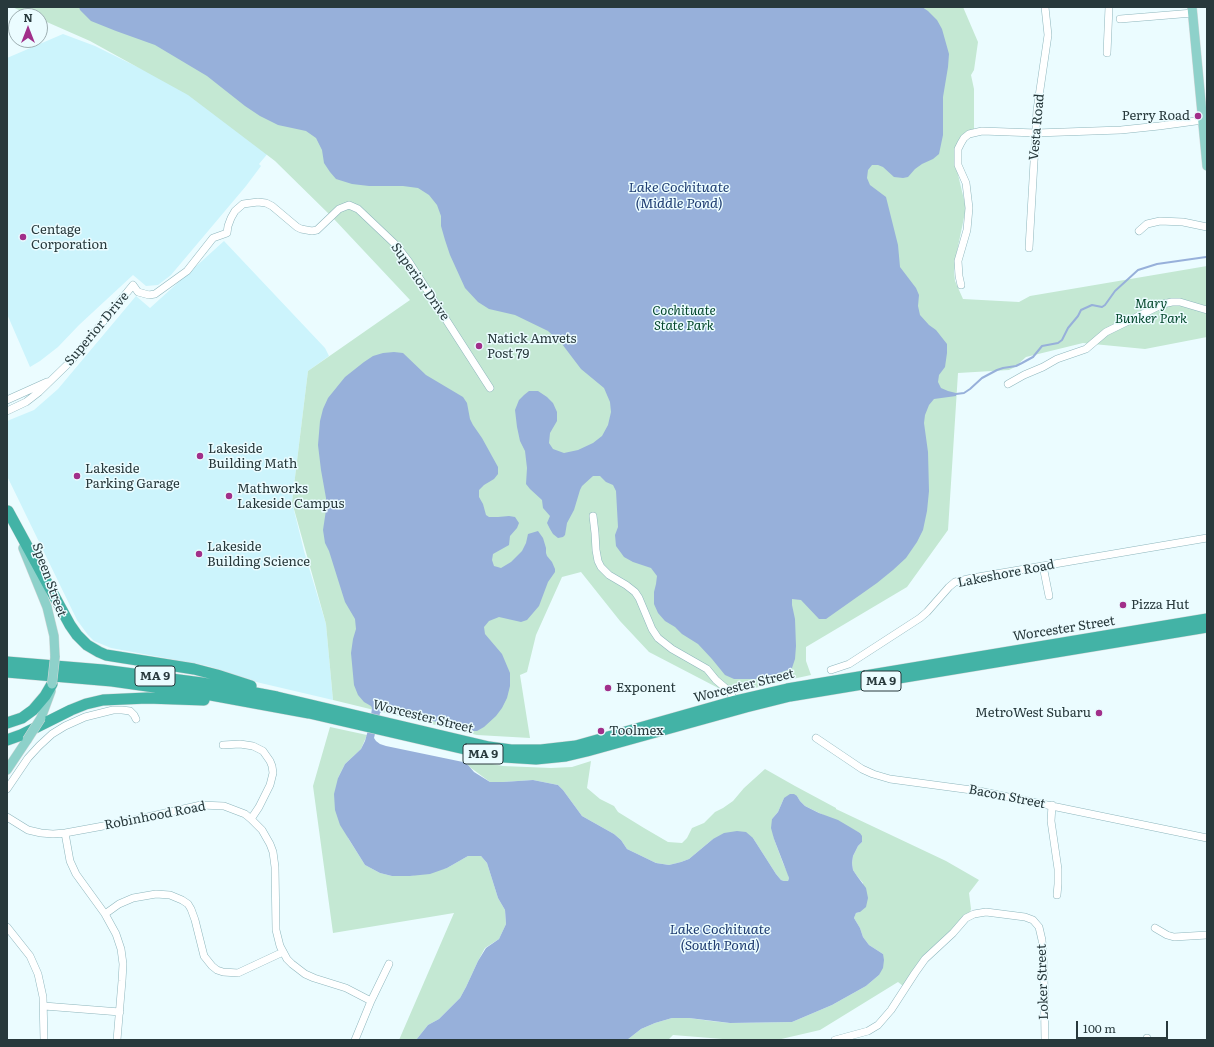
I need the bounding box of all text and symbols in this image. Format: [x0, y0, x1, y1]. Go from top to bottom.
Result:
north arrow [8, 8, 48, 48]
text: N [23, 9, 33, 25]
street label: Vesta Road [1026, 93, 1048, 161]
place label: Perry Road [1122, 108, 1190, 124]
marker: Perry Road [1193, 111, 1203, 121]
water label: Lake Cochituate (Middle Pond) [629, 180, 729, 212]
place label: Centage Corporation [31, 222, 108, 253]
marker: Centage Corporation [18, 232, 28, 242]
street label: Superior Drive [387, 240, 453, 324]
street label: Superior Drive [62, 289, 132, 369]
park label: Mary Bunker Park [1115, 296, 1187, 327]
park label: Cochituate State Park [652, 303, 716, 334]
place label: Natick Amvets Post 79 [487, 331, 576, 362]
marker: Natick Amvets Post 79 [474, 341, 484, 351]
place label: Lakeside Building Math [208, 441, 297, 472]
marker: Lakeside Building Math [195, 451, 205, 461]
place label: Lakeside Parking Garage [85, 461, 180, 492]
marker: Lakeside Parking Garage [72, 471, 82, 481]
place label: Mathworks Lakeside Campus [237, 481, 344, 512]
marker: Mathworks Lakeside Campus [224, 491, 234, 501]
place label: Lakeside Building Science [207, 539, 310, 570]
street label: Speen Street [28, 541, 70, 619]
marker: Lakeside Building Science [194, 549, 204, 559]
street label: Lakeshore Road [956, 557, 1056, 591]
place label: Pizza Hut [1131, 597, 1189, 613]
marker: Pizza Hut [1118, 600, 1128, 610]
street label: Worcester Street [1012, 613, 1116, 645]
road number: MA 9 [135, 666, 175, 686]
street label: Worcester Street [692, 666, 796, 706]
road number: MA 9 [861, 671, 901, 691]
place label: Exponent [616, 680, 676, 696]
marker: Exponent [603, 683, 613, 693]
street label: Worcester Street [371, 697, 475, 737]
place label: MetroWest Subaru [975, 705, 1091, 721]
marker: MetroWest Subaru [1094, 708, 1104, 718]
place label: Toolmex [609, 723, 664, 739]
marker: Toolmex [596, 726, 606, 736]
road number: MA 9 [463, 744, 503, 764]
street label: Bacon Street [967, 782, 1047, 812]
street label: Robinhood Road [103, 799, 207, 833]
water label: Lake Cochituate (South Pond) [670, 922, 770, 954]
street label: Loker Street [1034, 944, 1052, 1020]
scale bar [1078, 1013, 1170, 1039]
text: 100 m [1083, 1019, 1116, 1037]

